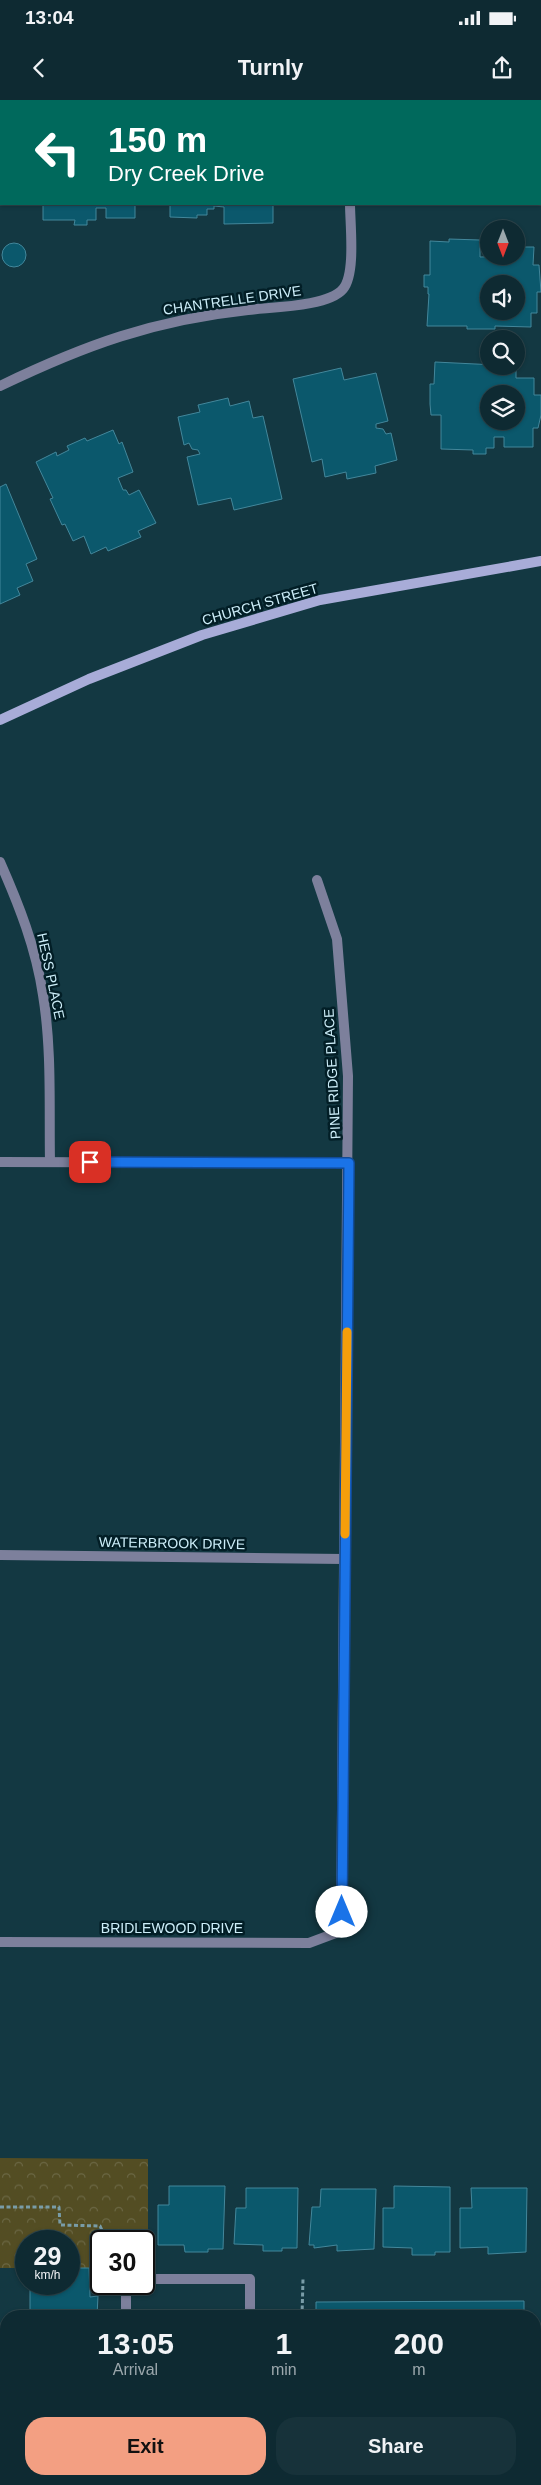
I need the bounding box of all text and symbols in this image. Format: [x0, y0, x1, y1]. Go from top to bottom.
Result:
text: 13:04 [25, 7, 74, 28]
icon: back [25, 54, 53, 82]
icon: share [488, 54, 516, 82]
text: Turnly [238, 55, 303, 80]
icon: left [25, 120, 90, 185]
text: 150 m [108, 120, 207, 159]
text: Dry Creek Drive [108, 161, 264, 186]
north arrow [480, 220, 525, 265]
map controls [480, 220, 525, 430]
button: sound [480, 275, 525, 320]
street label: CHANTRELLE DRIVE [162, 282, 302, 318]
button: search [480, 330, 525, 375]
button: layers [480, 385, 525, 430]
street label: CHURCH STREET [200, 580, 320, 628]
street label: HESS PLACE [34, 931, 68, 1021]
street label: PINE RIDGE PLACE [321, 1008, 343, 1140]
pin [69, 1141, 111, 1183]
icon: arrive [76, 1148, 104, 1176]
street label: WATERBROOK DRIVE [99, 1534, 245, 1552]
position arrow [315, 1885, 367, 1937]
street label: BRIDLEWOOD DRIVE [101, 1920, 243, 1936]
speed limit sign: 30 [90, 2230, 155, 2295]
text: 29 [34, 2242, 61, 2270]
text: km/h [34, 2268, 61, 2282]
text: 13:05 [97, 2327, 174, 2360]
text: 1 [275, 2327, 292, 2360]
text: 200 [394, 2327, 444, 2360]
text: Arrival [113, 2361, 158, 2378]
text: min [271, 2361, 297, 2378]
text: m [412, 2361, 425, 2378]
button: Exit [25, 2417, 266, 2475]
button: Share [276, 2417, 516, 2475]

